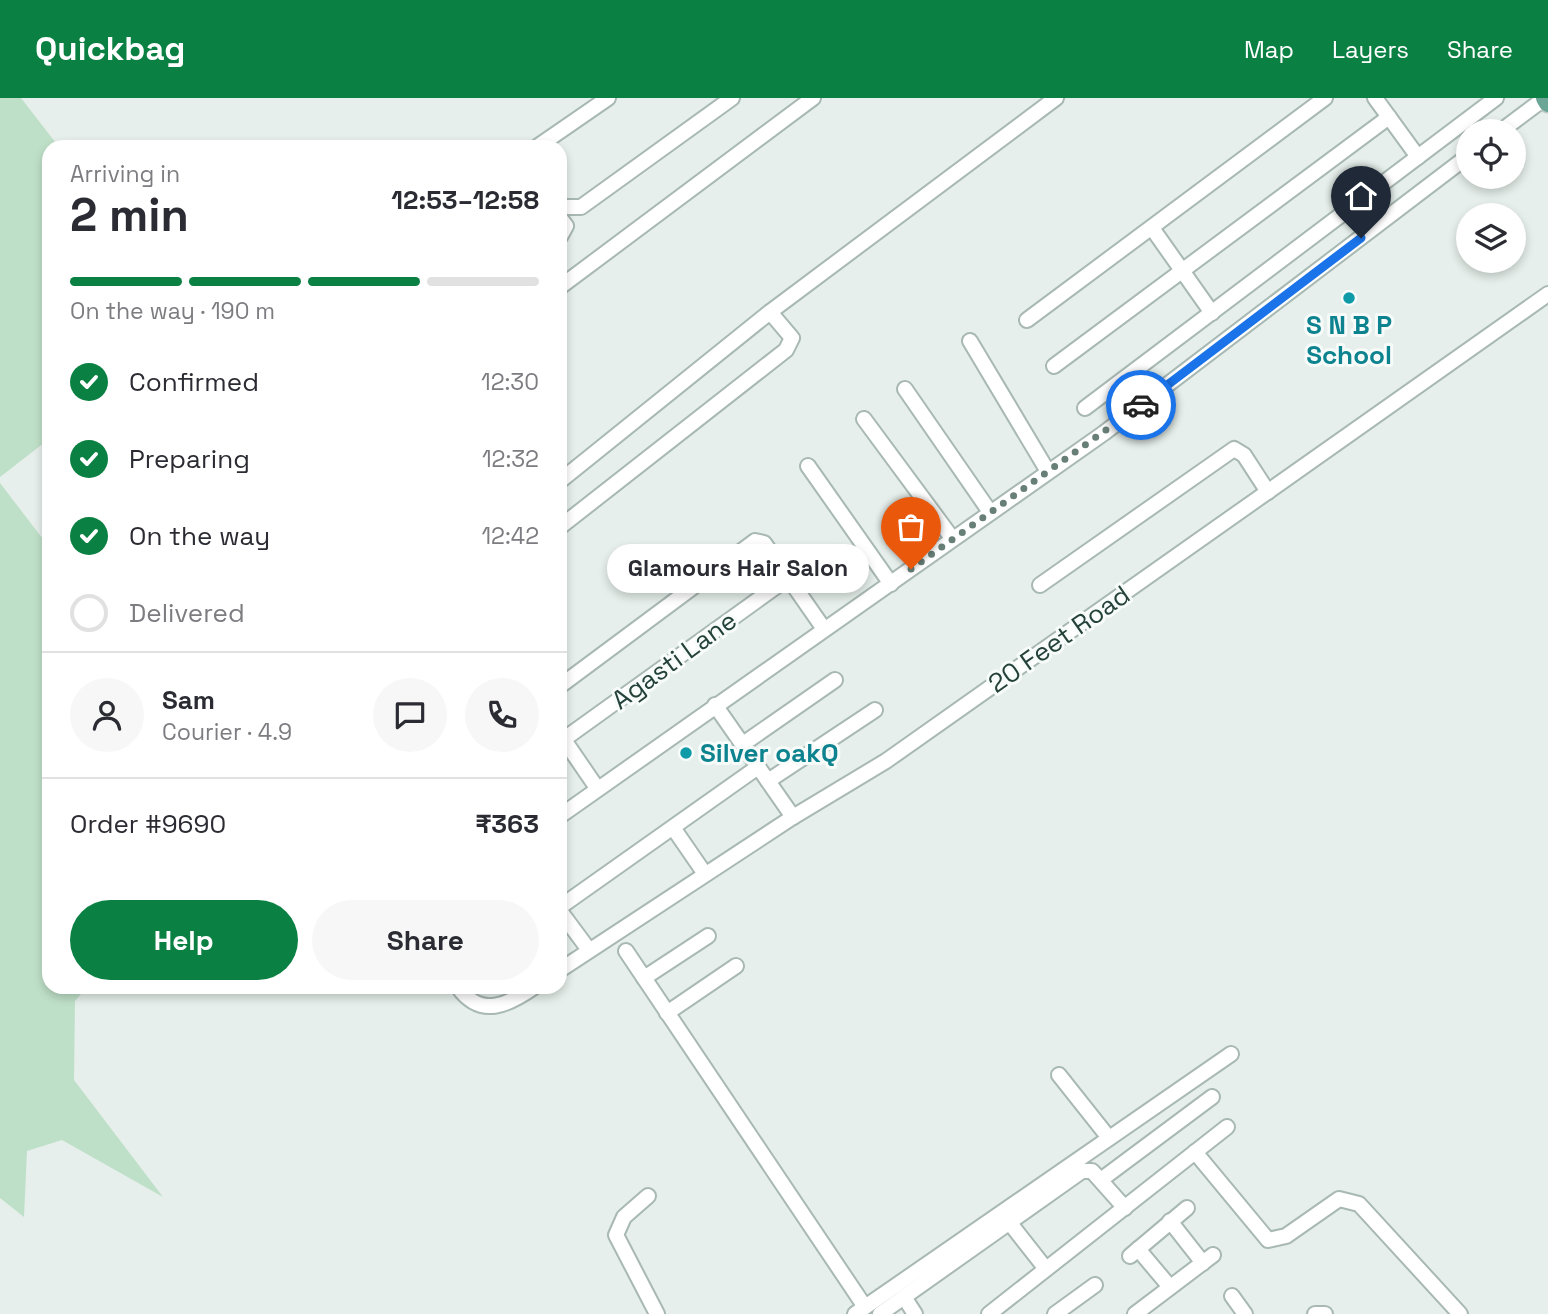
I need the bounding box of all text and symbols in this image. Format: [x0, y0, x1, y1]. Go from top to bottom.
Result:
text: Quickbag [35, 28, 185, 70]
text: Map [1244, 34, 1294, 65]
text: Layers [1332, 34, 1409, 65]
text: Share [1447, 34, 1513, 65]
map controls [1456, 119, 1526, 273]
button: locate [1456, 119, 1526, 189]
text: Arriving in [70, 159, 180, 189]
pin [1331, 166, 1391, 238]
icon: home [1342, 177, 1380, 215]
text: 12:53–12:58 [391, 183, 539, 217]
text: 2 min [70, 186, 189, 244]
button: layers [1456, 203, 1526, 273]
marker: S N B P School [1341, 290, 1357, 306]
text: On the way · 190 m [70, 296, 275, 326]
place label: S N B P School [1306, 308, 1392, 372]
icon: check [70, 363, 108, 401]
text: Confirmed [129, 365, 259, 399]
text: 12:30 [481, 367, 539, 397]
courier [1106, 370, 1176, 440]
icon: car [1122, 386, 1160, 424]
icon: check [70, 440, 108, 478]
text: Preparing [129, 442, 250, 476]
text: 12:32 [482, 444, 539, 474]
pin [881, 497, 941, 569]
icon: bag [892, 508, 930, 546]
icon: check [70, 517, 108, 555]
text: On the way [129, 519, 270, 553]
text: 12:42 [481, 521, 539, 551]
callout: Glamours Hair Salon [606, 545, 869, 594]
text: Glamours Hair Salon [628, 553, 848, 583]
street label: 20 Feet Road [981, 578, 1137, 700]
text: Delivered [129, 596, 245, 630]
street label: Agasti Lane [605, 603, 743, 717]
button: person [70, 678, 144, 752]
button: chat [373, 678, 447, 752]
button: phone [465, 678, 539, 752]
text: Sam [162, 683, 215, 717]
text: Courier · 4.9 [162, 717, 292, 747]
place label: Silver oakQ [700, 736, 839, 770]
marker: Silver oakQ [678, 745, 694, 761]
text: Order #9690 [70, 807, 226, 841]
text: ₹363 [475, 807, 539, 841]
button: Help [70, 900, 298, 980]
button: Share [312, 900, 539, 980]

